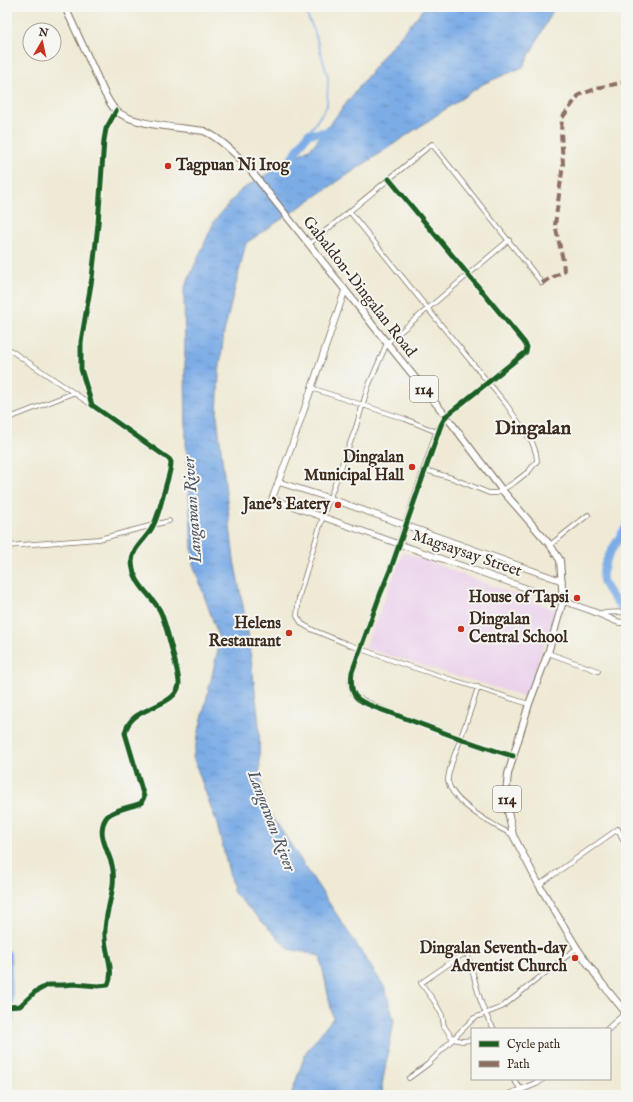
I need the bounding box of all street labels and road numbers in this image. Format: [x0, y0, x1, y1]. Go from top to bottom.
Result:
street label: Gabaldon-Dingalan Road [298, 213, 420, 362]
road number: 114 [410, 376, 438, 402]
street label: Magsaysay Street [410, 526, 525, 582]
road number: 114 [493, 786, 521, 812]

